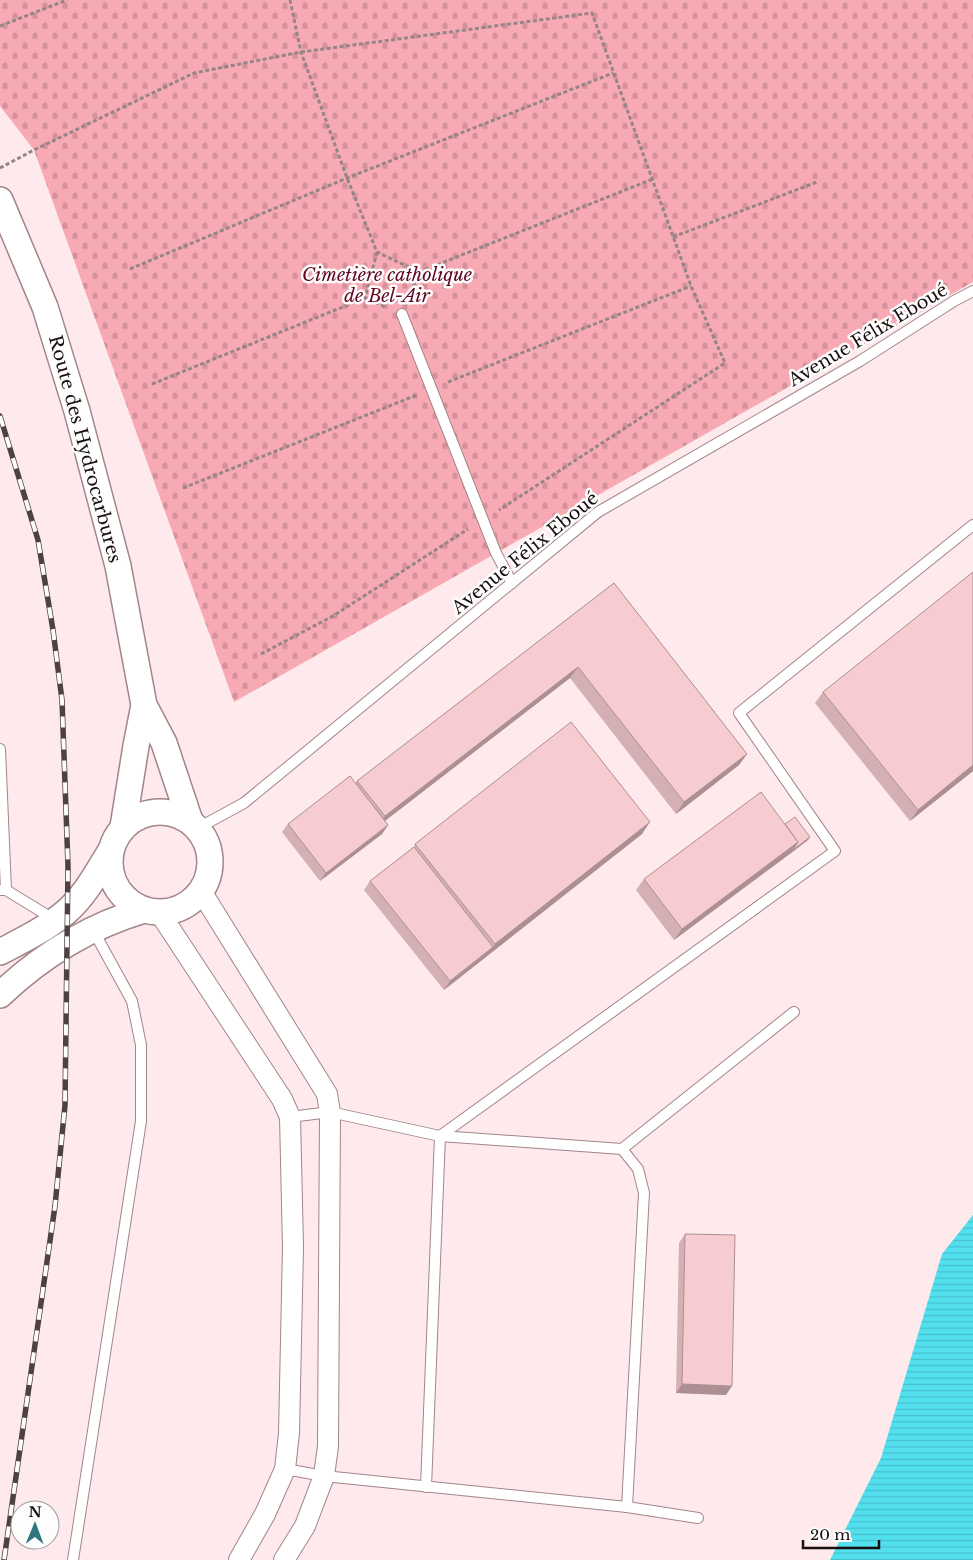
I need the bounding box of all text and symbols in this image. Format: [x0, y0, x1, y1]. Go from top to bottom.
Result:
park label: Cimetière catholique de Bel-Air [302, 264, 472, 307]
street label: Avenue Félix Eboué [783, 279, 952, 392]
street label: Route des Hydrocarbures [44, 333, 126, 565]
street label: Avenue Félix Eboué [446, 487, 603, 620]
north arrow [10, 1500, 60, 1550]
text: N [28, 1503, 42, 1521]
scale bar [803, 1518, 879, 1550]
text: 20 m [810, 1525, 850, 1544]

